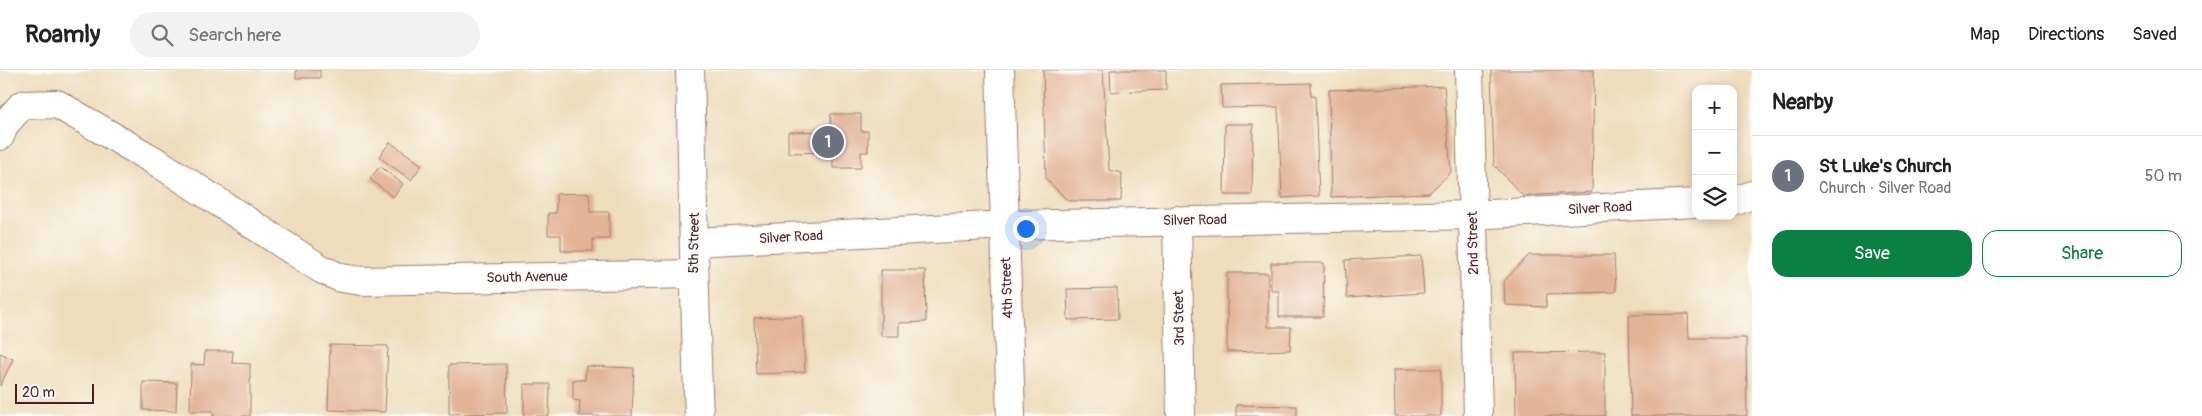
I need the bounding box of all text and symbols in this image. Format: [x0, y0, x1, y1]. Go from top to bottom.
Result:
search box [130, 12, 480, 57]
text: Roamly [25, 20, 100, 49]
icon: search [148, 21, 176, 49]
text: Search here [188, 23, 281, 47]
text: Map [1970, 23, 2000, 46]
text: Directions [2028, 23, 2104, 46]
text: Saved [2132, 23, 2177, 46]
map controls [1692, 85, 1737, 220]
button: + [1692, 85, 1737, 130]
text: Nearby [1772, 89, 1833, 116]
pin: 1 [812, 123, 844, 161]
button: − [1692, 130, 1737, 175]
text: St Luke's Church [1819, 154, 1951, 178]
text: 1 [1785, 166, 1791, 186]
text: 50 m [2145, 166, 2182, 186]
button: layers [1692, 175, 1737, 220]
text: Church · Silver Road [1819, 178, 1951, 198]
street label: Silver Road [1567, 198, 1633, 218]
street label: Silver Road [1163, 211, 1227, 229]
street label: 2nd Street [1464, 211, 1482, 275]
street label: 5th Street [685, 212, 703, 274]
your location [1013, 216, 1039, 242]
street label: Silver Road [758, 227, 824, 247]
button: Save [1772, 230, 1972, 277]
button: Share [1982, 230, 2182, 277]
street label: 4th Street [997, 257, 1017, 319]
street label: South Avenue [486, 268, 568, 286]
street label: 3rd Steet [1170, 290, 1188, 346]
scale bar [15, 381, 94, 404]
text: 20 m [22, 384, 55, 401]

